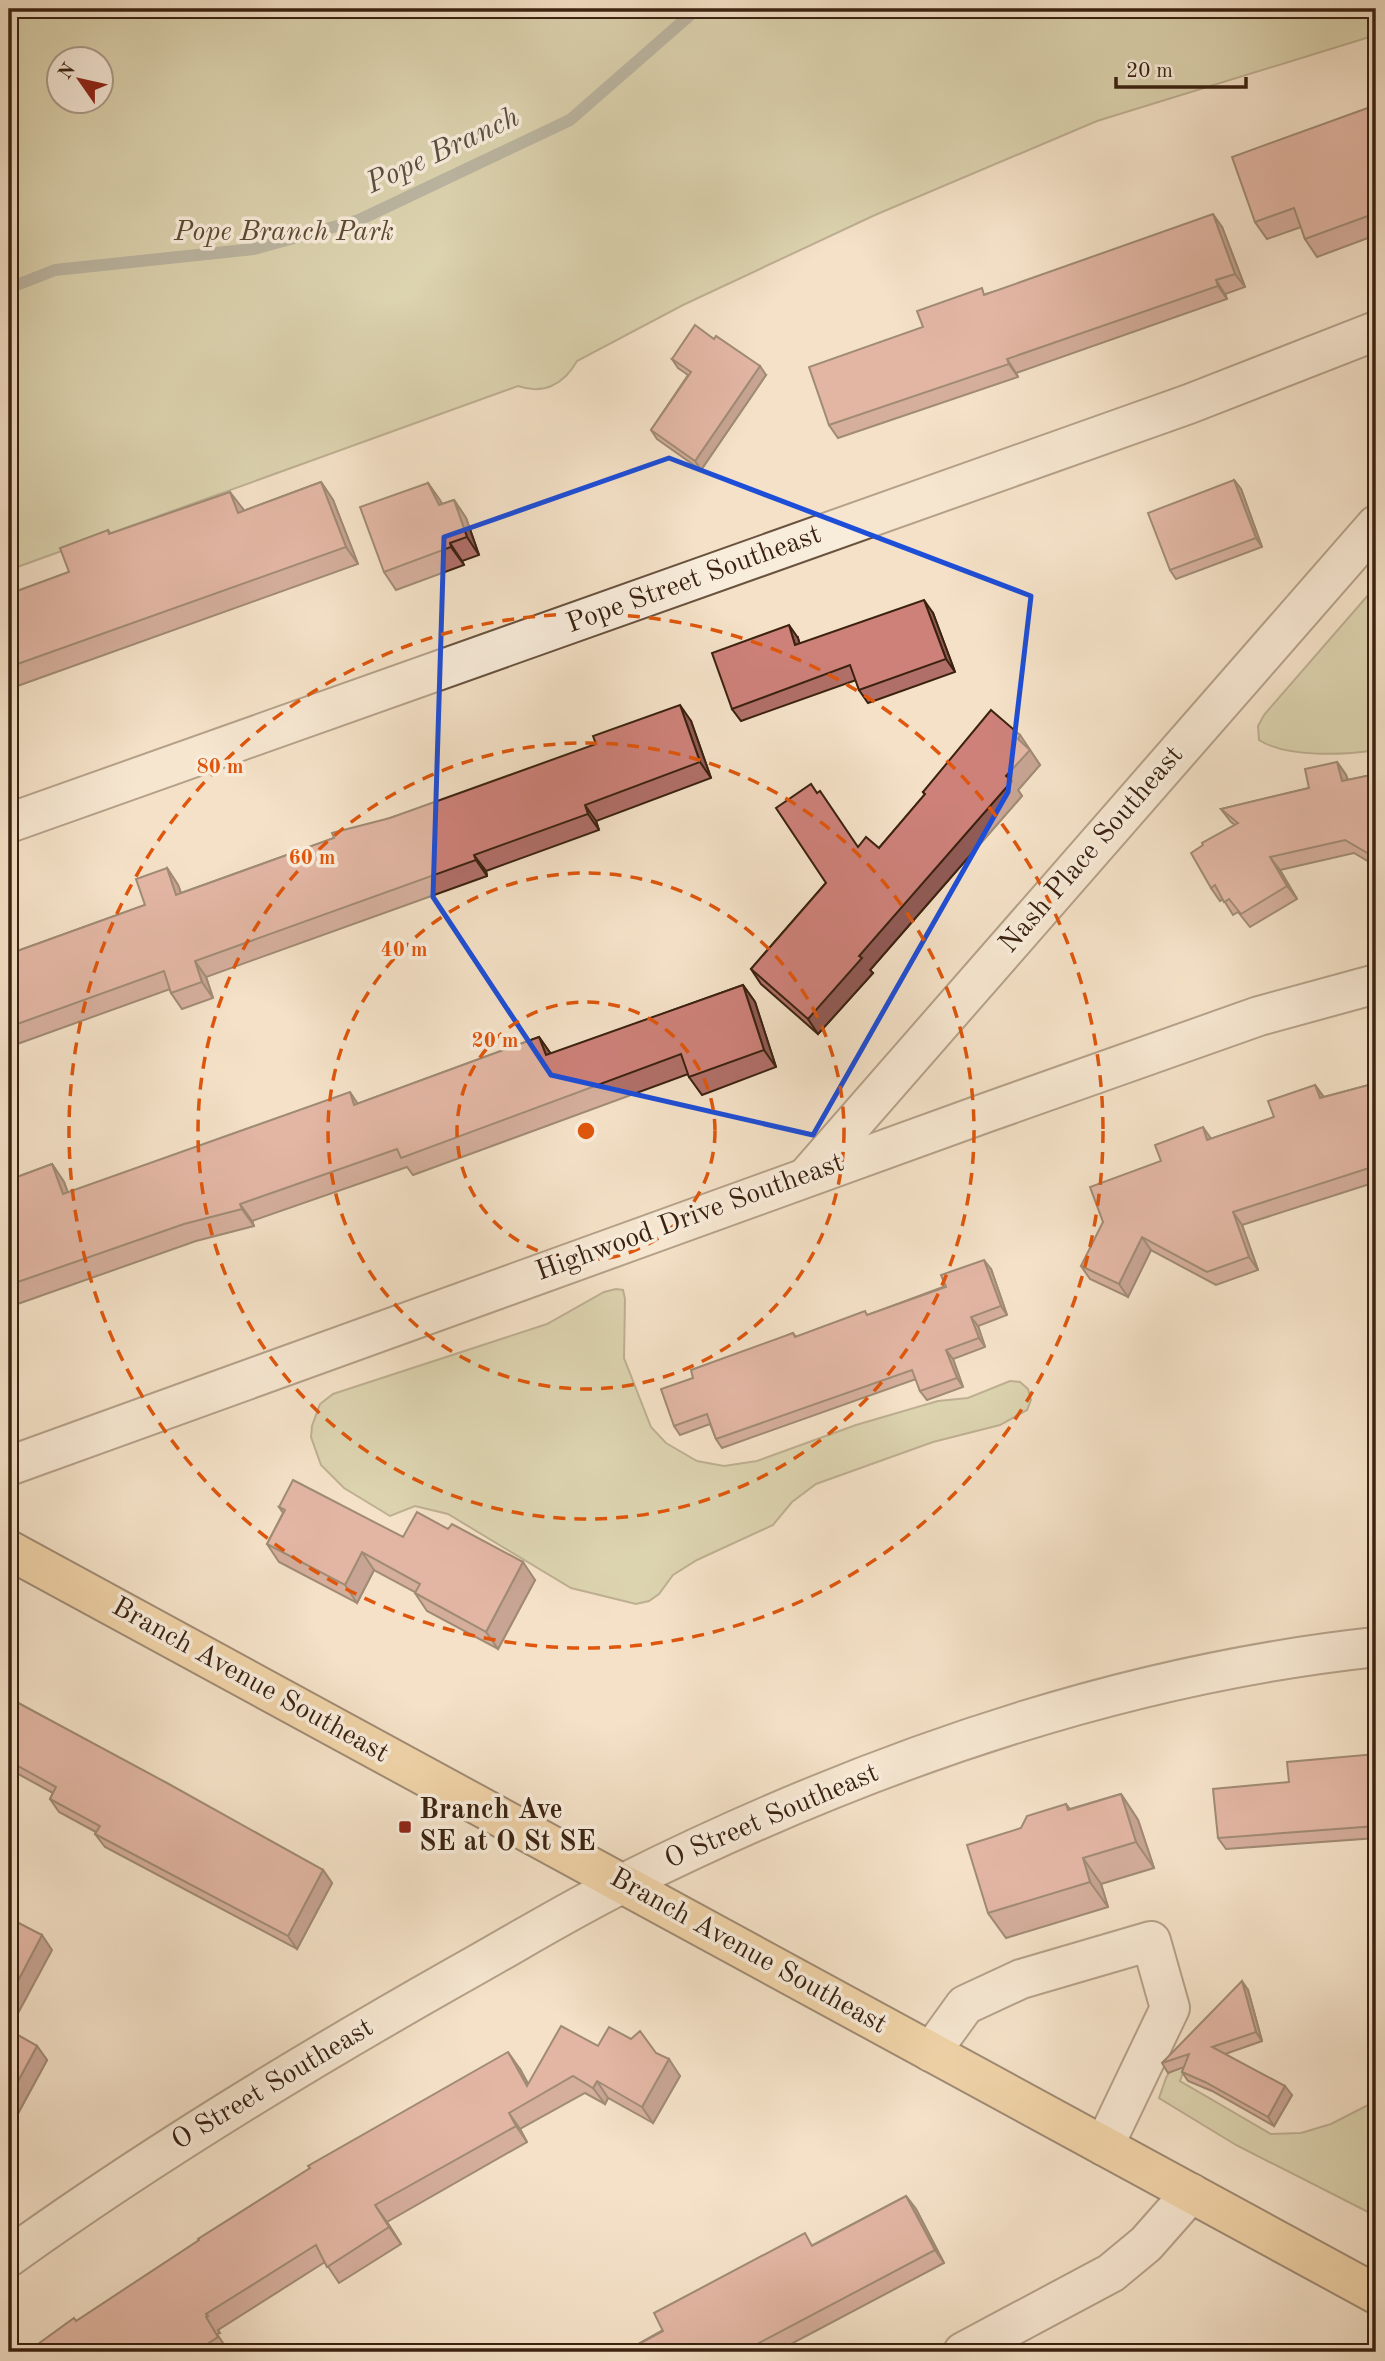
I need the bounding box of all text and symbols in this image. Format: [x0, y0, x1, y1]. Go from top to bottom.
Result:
north arrow [46, 46, 116, 116]
scale bar [1116, 46, 1245, 90]
text: N [56, 60, 80, 83]
text: 20 m [1126, 61, 1173, 82]
water label: Pope Branch [361, 102, 524, 200]
park label: Pope Branch Park [173, 219, 394, 247]
street label: Pope Street Southeast [563, 521, 825, 639]
street label: Nash Place Southeast [995, 741, 1189, 959]
text: 80 m [196, 757, 244, 778]
text: 60 m [288, 848, 336, 869]
text: 40 m [380, 940, 428, 961]
text: 20 m [471, 1031, 519, 1052]
centre of rings [574, 1119, 598, 1143]
street label: Highwood Drive Southeast [532, 1149, 848, 1287]
street label: Branch Avenue Southeast [107, 1593, 393, 1769]
street label: O Street Southeast [661, 1759, 883, 1875]
place label: Branch Ave SE at O St SE [419, 1797, 596, 1857]
marker: Branch Ave SE at O St SE [397, 1819, 413, 1835]
street label: Branch Avenue Southeast [605, 1864, 891, 2040]
street label: O Street Southeast [167, 2014, 379, 2156]

